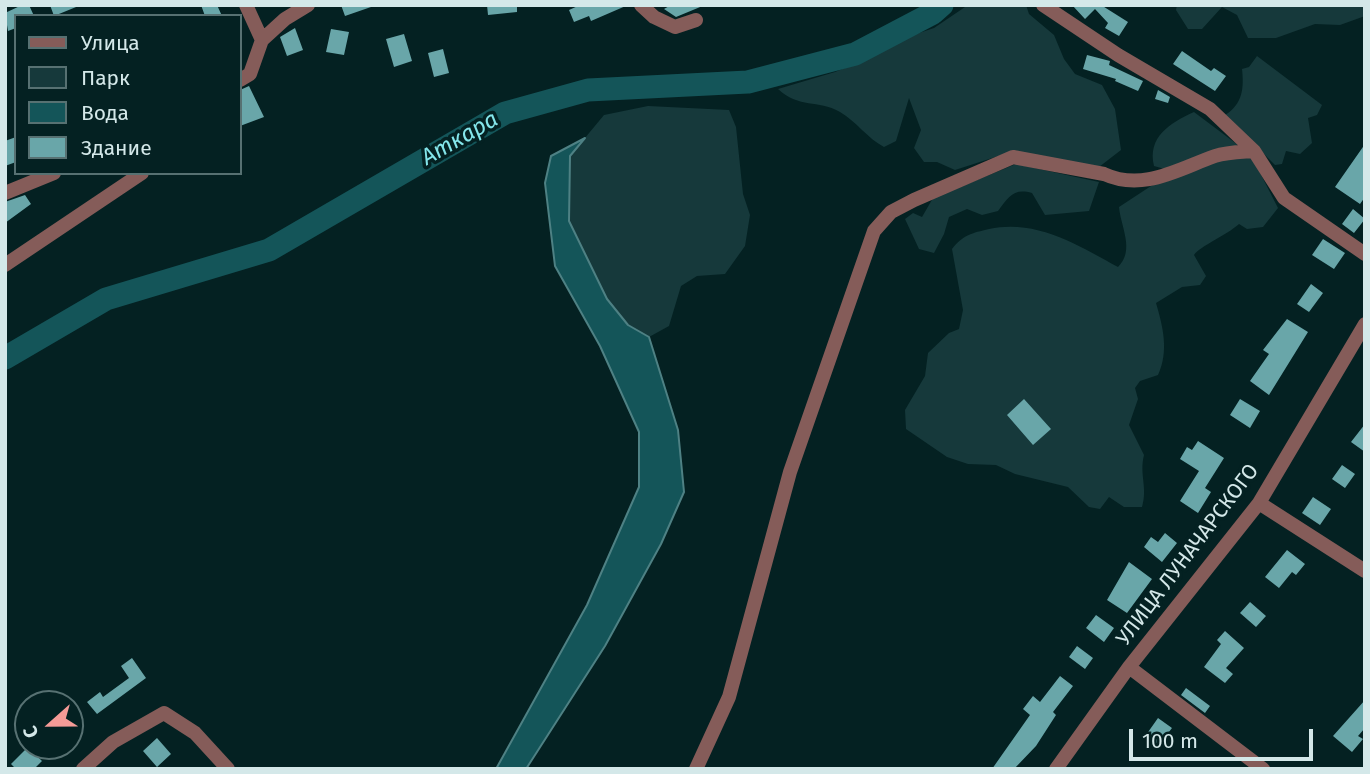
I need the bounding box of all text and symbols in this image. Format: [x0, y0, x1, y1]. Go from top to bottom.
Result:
legend [14, 14, 242, 175]
text: Улица [81, 30, 140, 56]
text: Парк [81, 65, 130, 91]
text: Вода [81, 100, 129, 126]
water label: Аткара [417, 106, 503, 172]
text: Здание [81, 135, 152, 161]
street label: УЛИЦА ЛУНАЧАРСКОГО [1111, 459, 1265, 651]
north arrow [14, 690, 84, 760]
scale bar [1132, 714, 1316, 758]
text: С [18, 723, 43, 741]
text: 100 m [1142, 728, 1198, 754]

